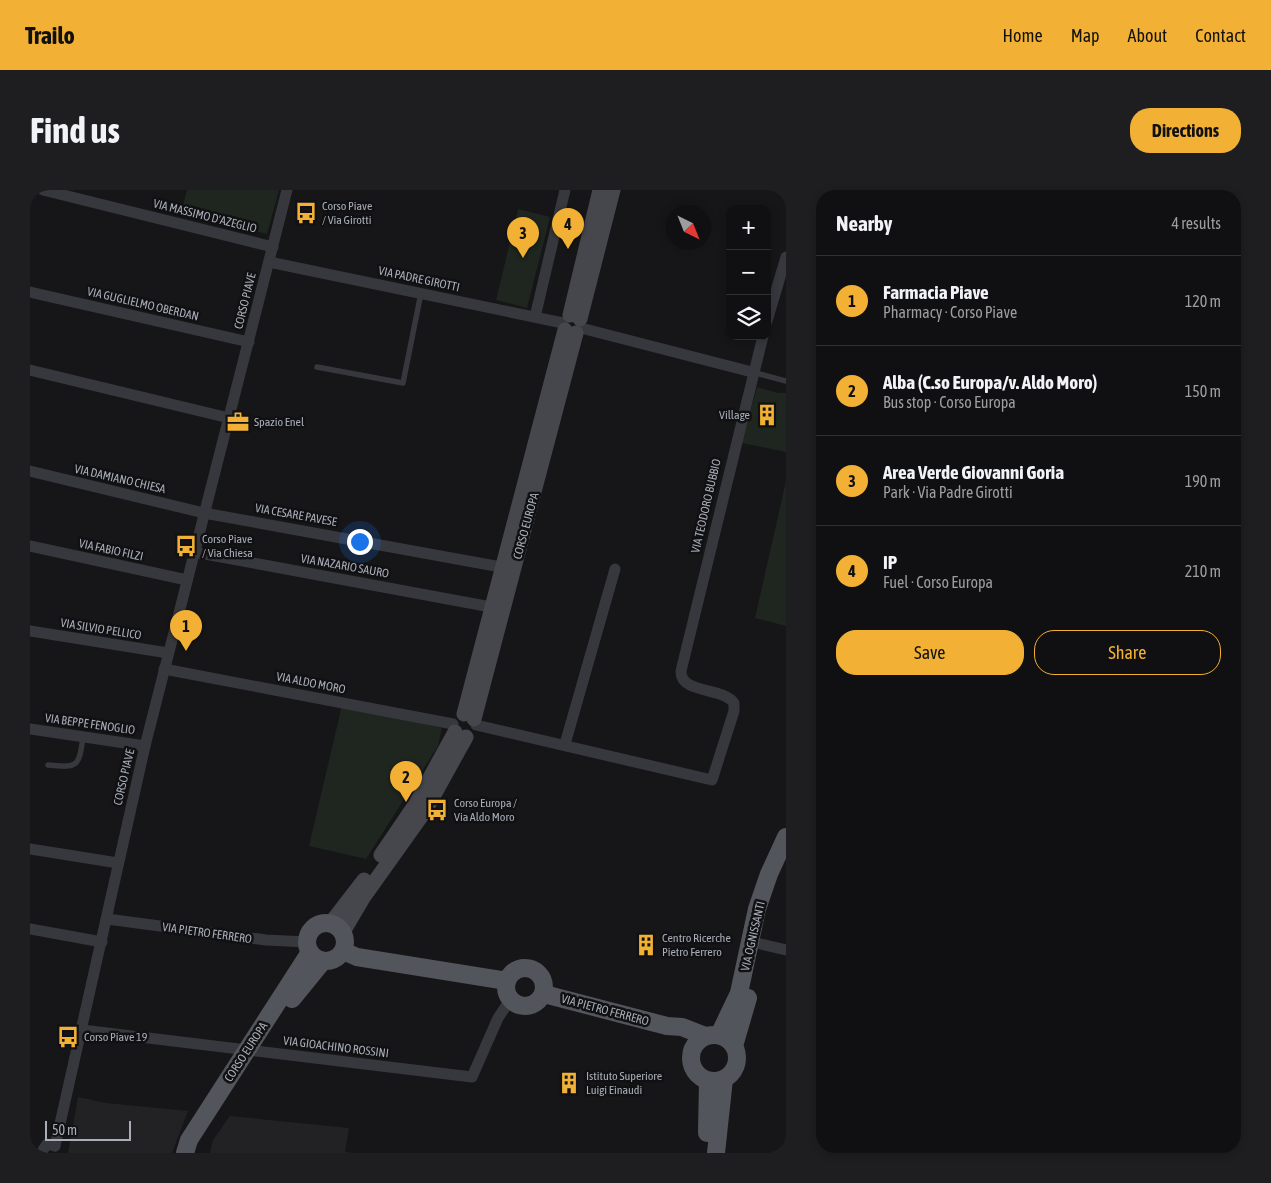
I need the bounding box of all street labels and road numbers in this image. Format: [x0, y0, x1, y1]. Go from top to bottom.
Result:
street label: VIA MASSIMO D'AZEGLIO [152, 196, 258, 236]
street label: VIA PADRE GIROTTI [377, 264, 461, 294]
street label: CORSO PIAVE [231, 271, 259, 331]
street label: VIA GUGLIELMO OBERDAN [86, 284, 200, 324]
street label: VIA TEODORO BUBBIO [688, 457, 724, 555]
street label: VIA DAMIANO CHIESA [73, 462, 167, 496]
street label: CORSO EUROPA [510, 491, 542, 561]
street label: VIA CESARE PAVESE [254, 501, 338, 529]
street label: VIA FABIO FILZI [78, 536, 144, 564]
street label: VIA NAZARIO SAURO [300, 551, 390, 581]
street label: VIA SILVIO PELLICO [60, 616, 142, 642]
street label: VIA ALDO MORO [275, 669, 347, 697]
street label: VIA BEPPE FENOGLIO [44, 711, 136, 737]
street label: CORSO PIAVE [111, 747, 137, 807]
street label: VIA OGNISSANTI [738, 900, 768, 972]
street label: VIA PIETRO FERRERO [161, 920, 253, 946]
street label: VIA PIETRO FERRERO [560, 992, 650, 1028]
street label: CORSO EUROPA [222, 1019, 271, 1084]
street label: VIA GIOACHINO ROSSINI [282, 1034, 390, 1060]

